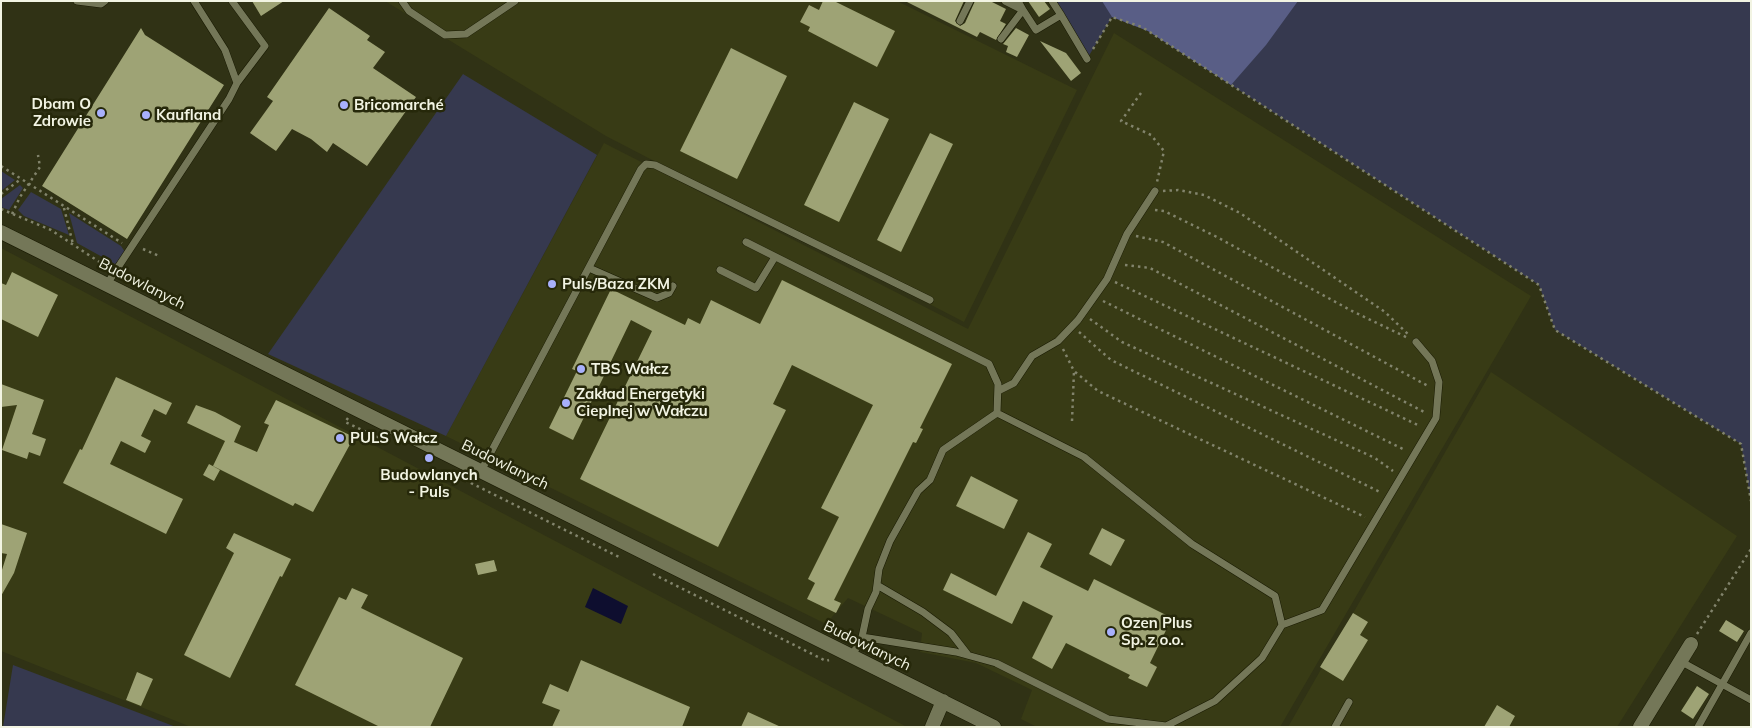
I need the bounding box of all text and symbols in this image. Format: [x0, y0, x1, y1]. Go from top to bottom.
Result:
place label: Dbam O Zdrowie [32, 95, 91, 130]
place label: Bricomarché [354, 96, 444, 114]
marker: Bricomarché [338, 99, 350, 111]
place label: Kaufland [156, 106, 221, 124]
marker: Dbam O Zdrowie [95, 107, 107, 119]
marker: Kaufland [140, 109, 152, 121]
street label: Budowlanych [96, 254, 188, 314]
place label: Puls/Baza ZKM [562, 275, 670, 293]
marker: Puls/Baza ZKM [546, 278, 558, 290]
place label: TBS Wałcz [591, 360, 669, 378]
marker: TBS Wałcz [575, 363, 587, 375]
place label: Zakład Energetyki Cieplnej w Wałczu [576, 385, 708, 420]
marker: Zakład Energetyki Cieplnej w Wałczu [560, 397, 572, 409]
place label: PULS Wałcz [350, 429, 438, 447]
marker: PULS Wałcz [334, 432, 346, 444]
street label: Budowlanych [458, 436, 552, 494]
marker: Budowlanych - Puls [423, 452, 435, 464]
place label: Budowlanych - Puls [380, 466, 478, 501]
place label: Ozen Plus Sp. z o.o. [1121, 614, 1192, 649]
street label: Budowlanych [820, 617, 914, 675]
marker: Ozen Plus Sp. z o.o. [1105, 626, 1117, 638]

